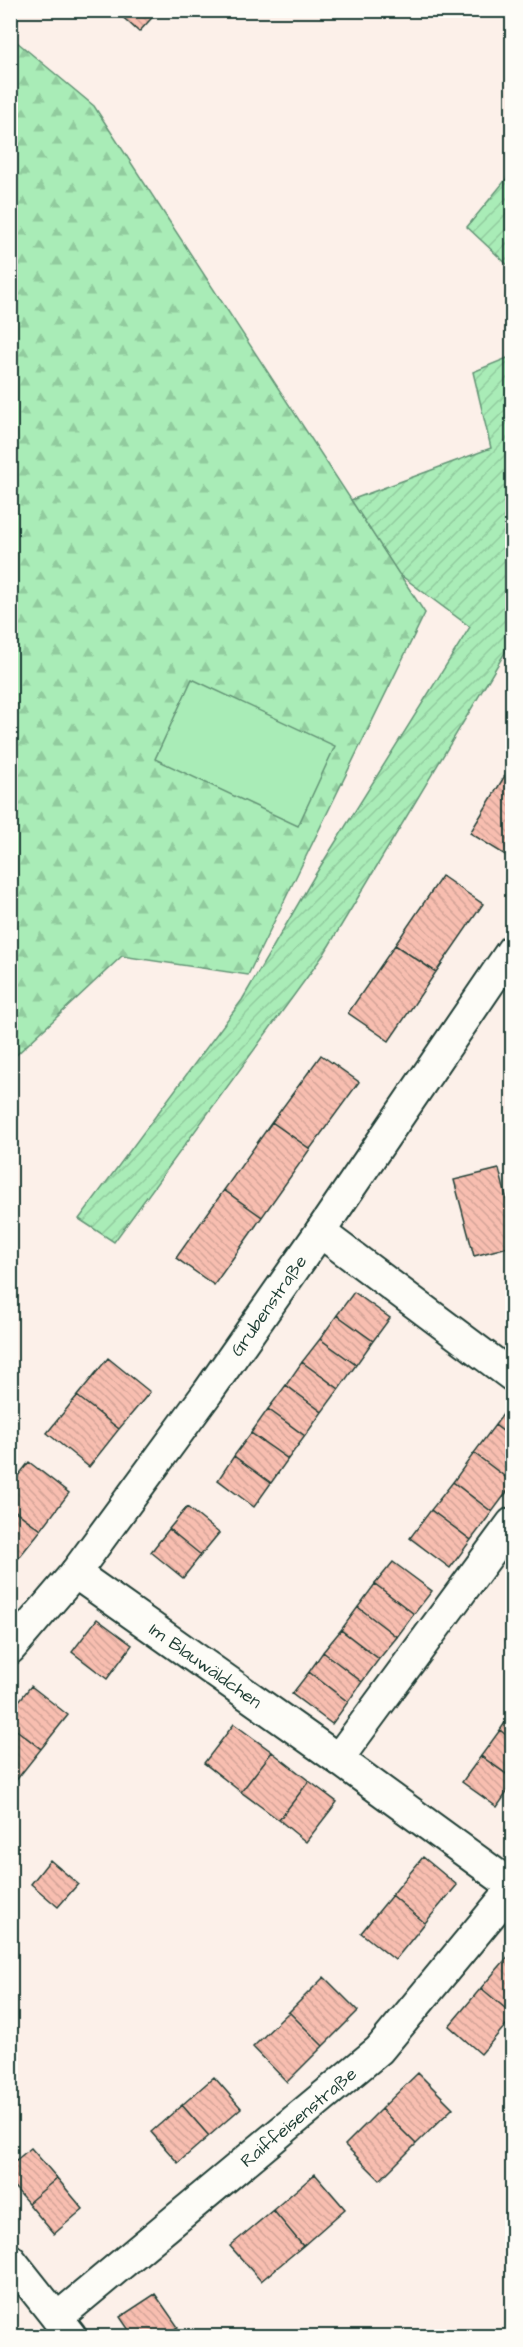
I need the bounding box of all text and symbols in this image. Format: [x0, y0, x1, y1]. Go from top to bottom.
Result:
street label: Grubenstraße [225, 1250, 313, 1362]
street label: Im Blauwäldchen [144, 1617, 267, 1714]
street label: Raiffeisenstraße [235, 2062, 362, 2173]

